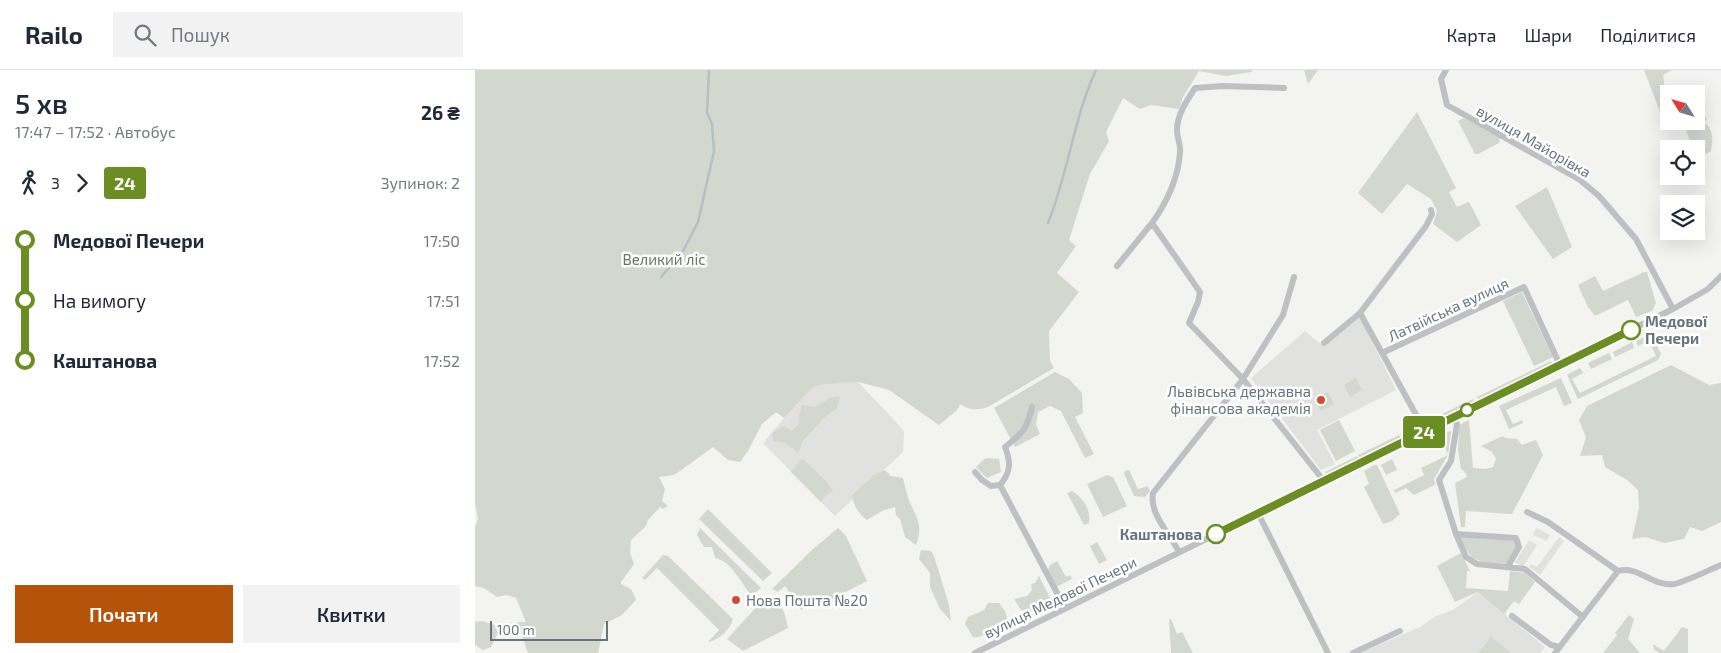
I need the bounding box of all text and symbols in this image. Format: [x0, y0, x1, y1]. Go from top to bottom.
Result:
search box [113, 12, 463, 57]
text: Railo [25, 20, 83, 49]
icon: search [131, 21, 159, 49]
text: Пошук [171, 23, 230, 46]
text: Карта [1446, 24, 1496, 46]
text: Шари [1524, 24, 1572, 46]
text: Поділитися [1600, 24, 1696, 46]
north arrow [1660, 85, 1705, 130]
map controls [1660, 85, 1705, 240]
text: 5 хв [15, 86, 68, 120]
text: 26 ₴ [421, 101, 460, 124]
street label: вулиця Майорівка [1473, 101, 1594, 182]
text: 17:47 – 17:52 · Автобус [15, 122, 176, 141]
button: locate [1660, 140, 1705, 185]
icon: walk [15, 169, 43, 197]
icon: forward [68, 169, 96, 197]
text: 24 [114, 172, 136, 194]
text: 3 [51, 173, 60, 192]
text: Зупинок: 2 [381, 173, 460, 192]
button: layers [1660, 195, 1705, 240]
text: Медової Печери [53, 229, 204, 252]
text: 17:50 [423, 231, 460, 250]
park label: Великий ліс [622, 250, 706, 268]
street label: Латвійська вулиця [1385, 273, 1512, 346]
text: На вимогу [53, 289, 146, 312]
text: 17:51 [427, 291, 460, 310]
place label: Медової Печери [1645, 312, 1708, 347]
marker: Медової Печери [1621, 320, 1641, 340]
text: Каштанова [53, 349, 157, 372]
text: 17:52 [424, 351, 460, 370]
place label: Львівська державна фінансова академія [1167, 382, 1311, 417]
marker: Львівська державна фінансова академія [1315, 394, 1327, 406]
unlabelled marker [1460, 403, 1474, 417]
line badge: 24 [1401, 416, 1447, 448]
text: 24 [1413, 421, 1435, 443]
marker: Каштанова [1206, 524, 1226, 544]
place label: Каштанова [1120, 525, 1202, 543]
street label: вулиця Медової Печери [981, 552, 1140, 643]
button: Почати [15, 585, 233, 643]
button: Квитки [243, 585, 460, 643]
place label: Нова Пошта №20 [746, 591, 868, 609]
marker: Нова Пошта №20 [730, 594, 742, 606]
scale bar [490, 618, 607, 641]
text: 100 m [497, 621, 535, 638]

